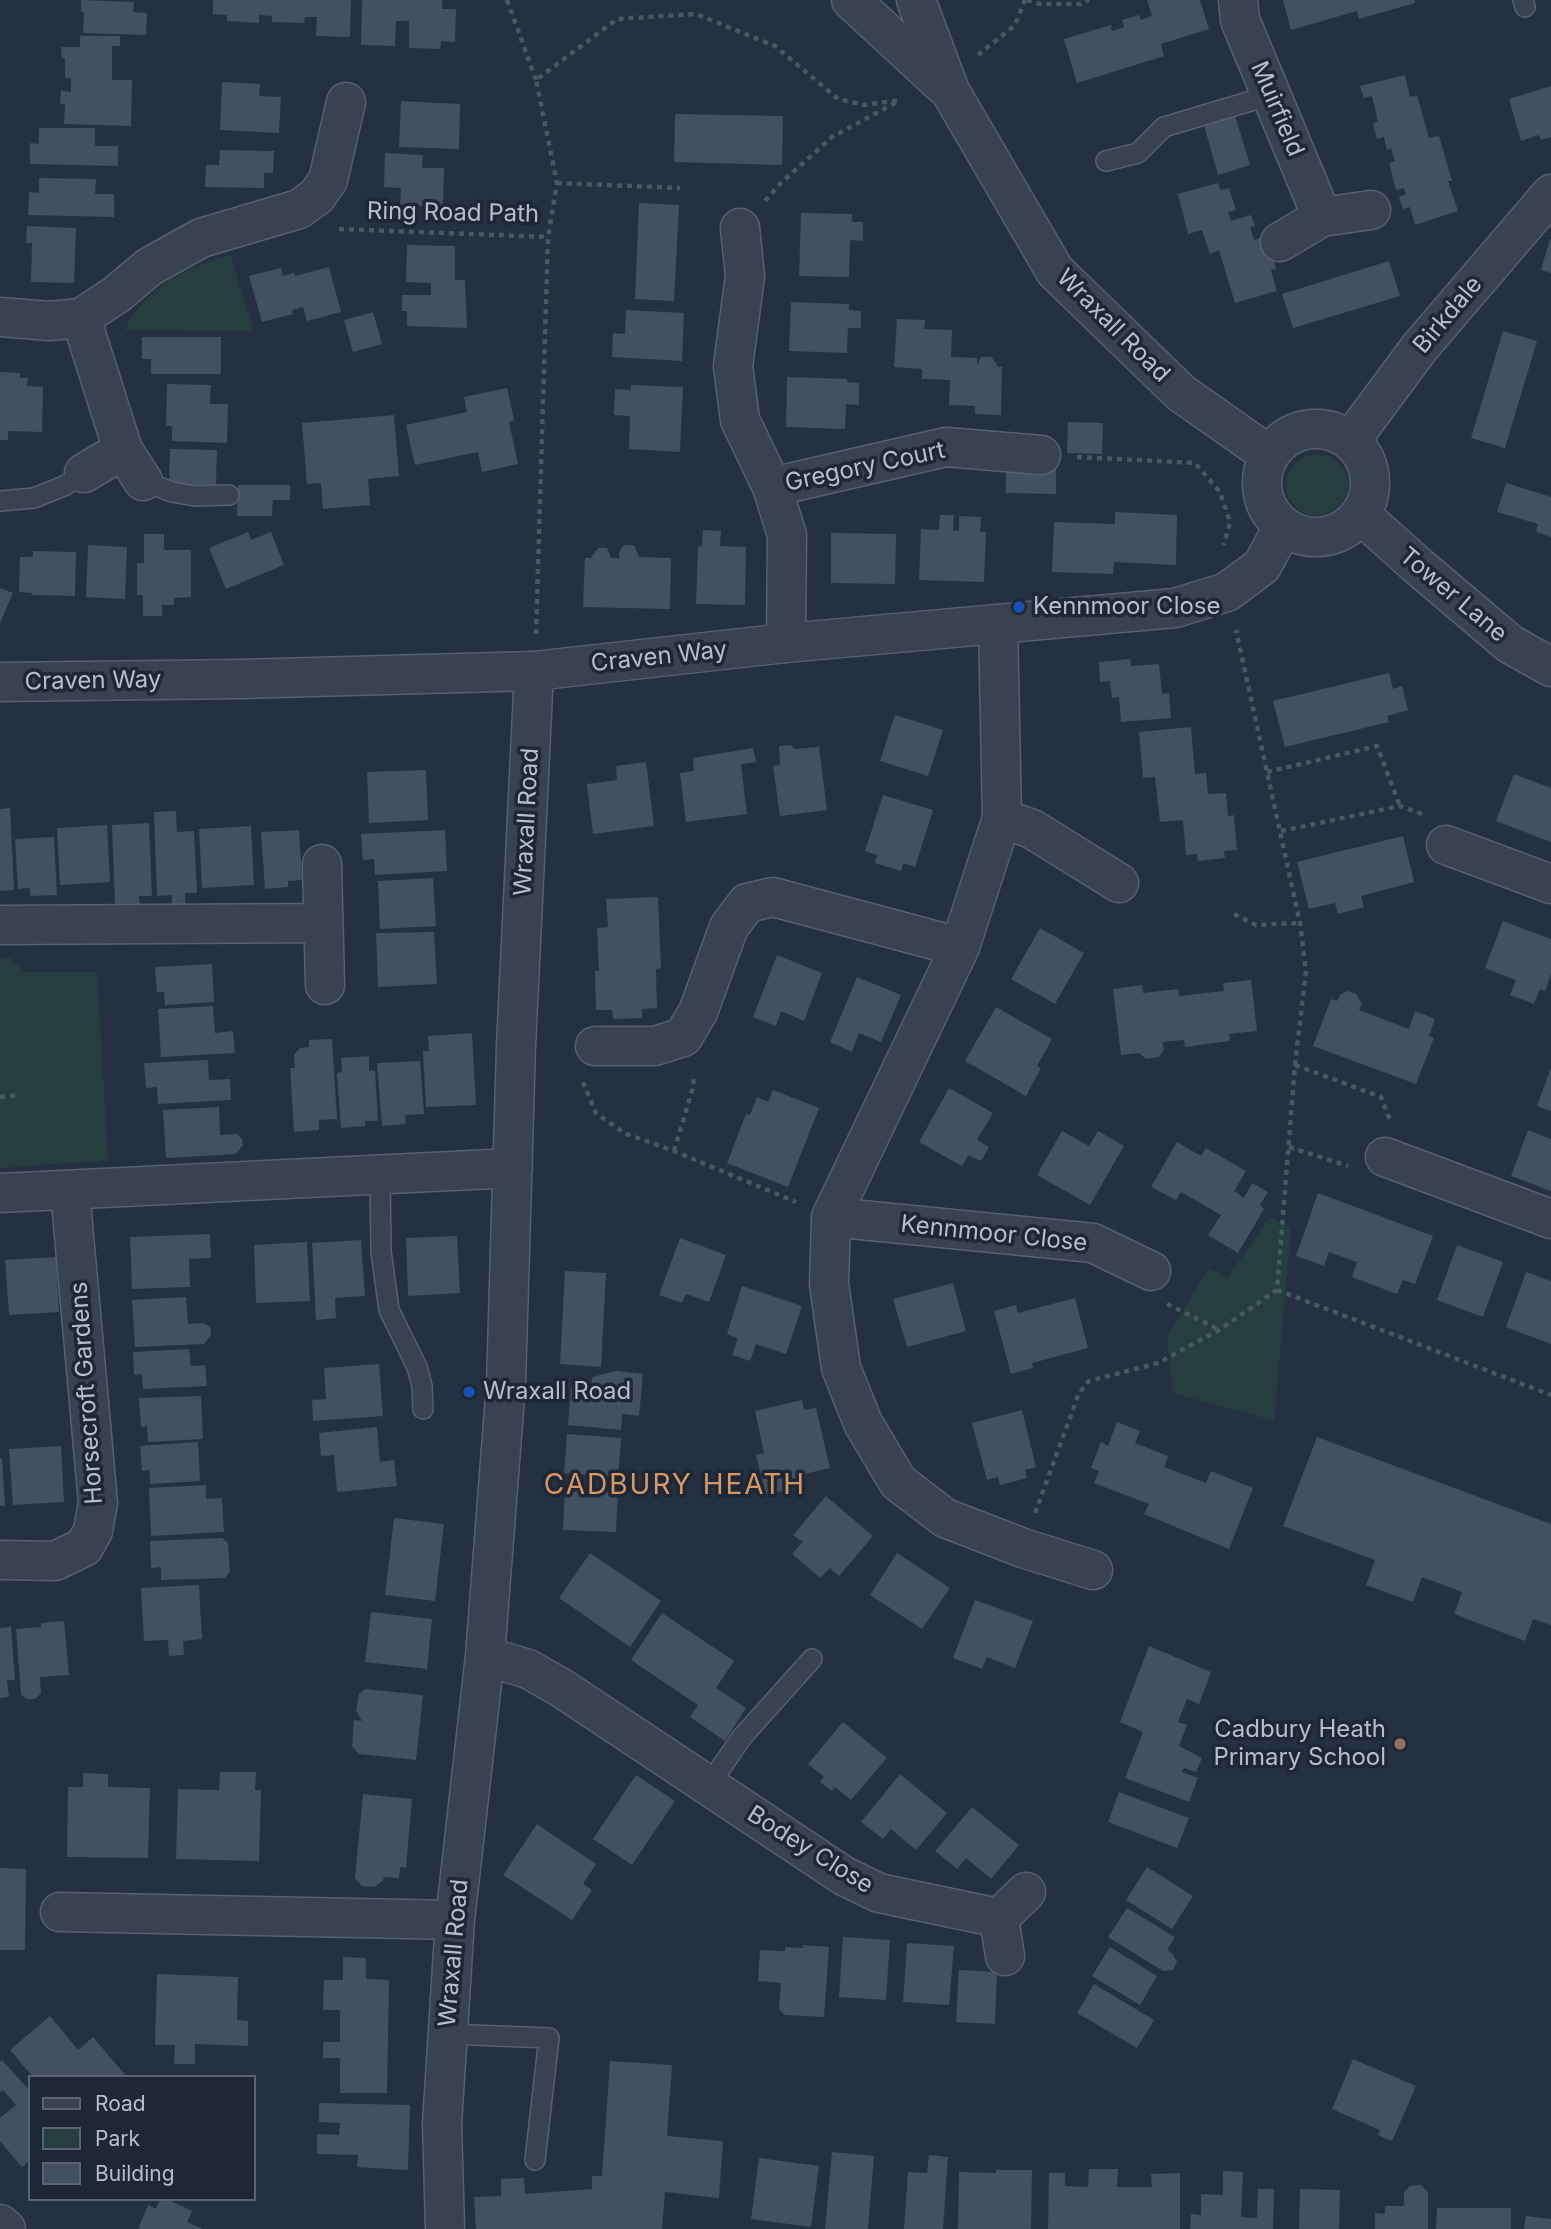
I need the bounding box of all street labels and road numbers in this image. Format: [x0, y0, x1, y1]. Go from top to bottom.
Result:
street label: Muirfield [1244, 57, 1310, 161]
street label: Ring Road Path [367, 197, 539, 229]
street label: Wraxall Road [1050, 263, 1176, 389]
street label: Birkdale [1408, 271, 1488, 359]
street label: Gregory Court [782, 436, 948, 498]
street label: Tower Lane [1393, 542, 1513, 648]
street label: Craven Way [590, 636, 728, 678]
street label: Craven Way [24, 665, 162, 697]
street label: Wraxall Road [509, 747, 545, 897]
street label: Kennmoor Close [899, 1210, 1089, 1258]
street label: Horsecroft Gardens [65, 1281, 109, 1505]
street label: Bodey Close [742, 1800, 878, 1900]
street label: Wraxall Road [433, 1878, 475, 2028]

